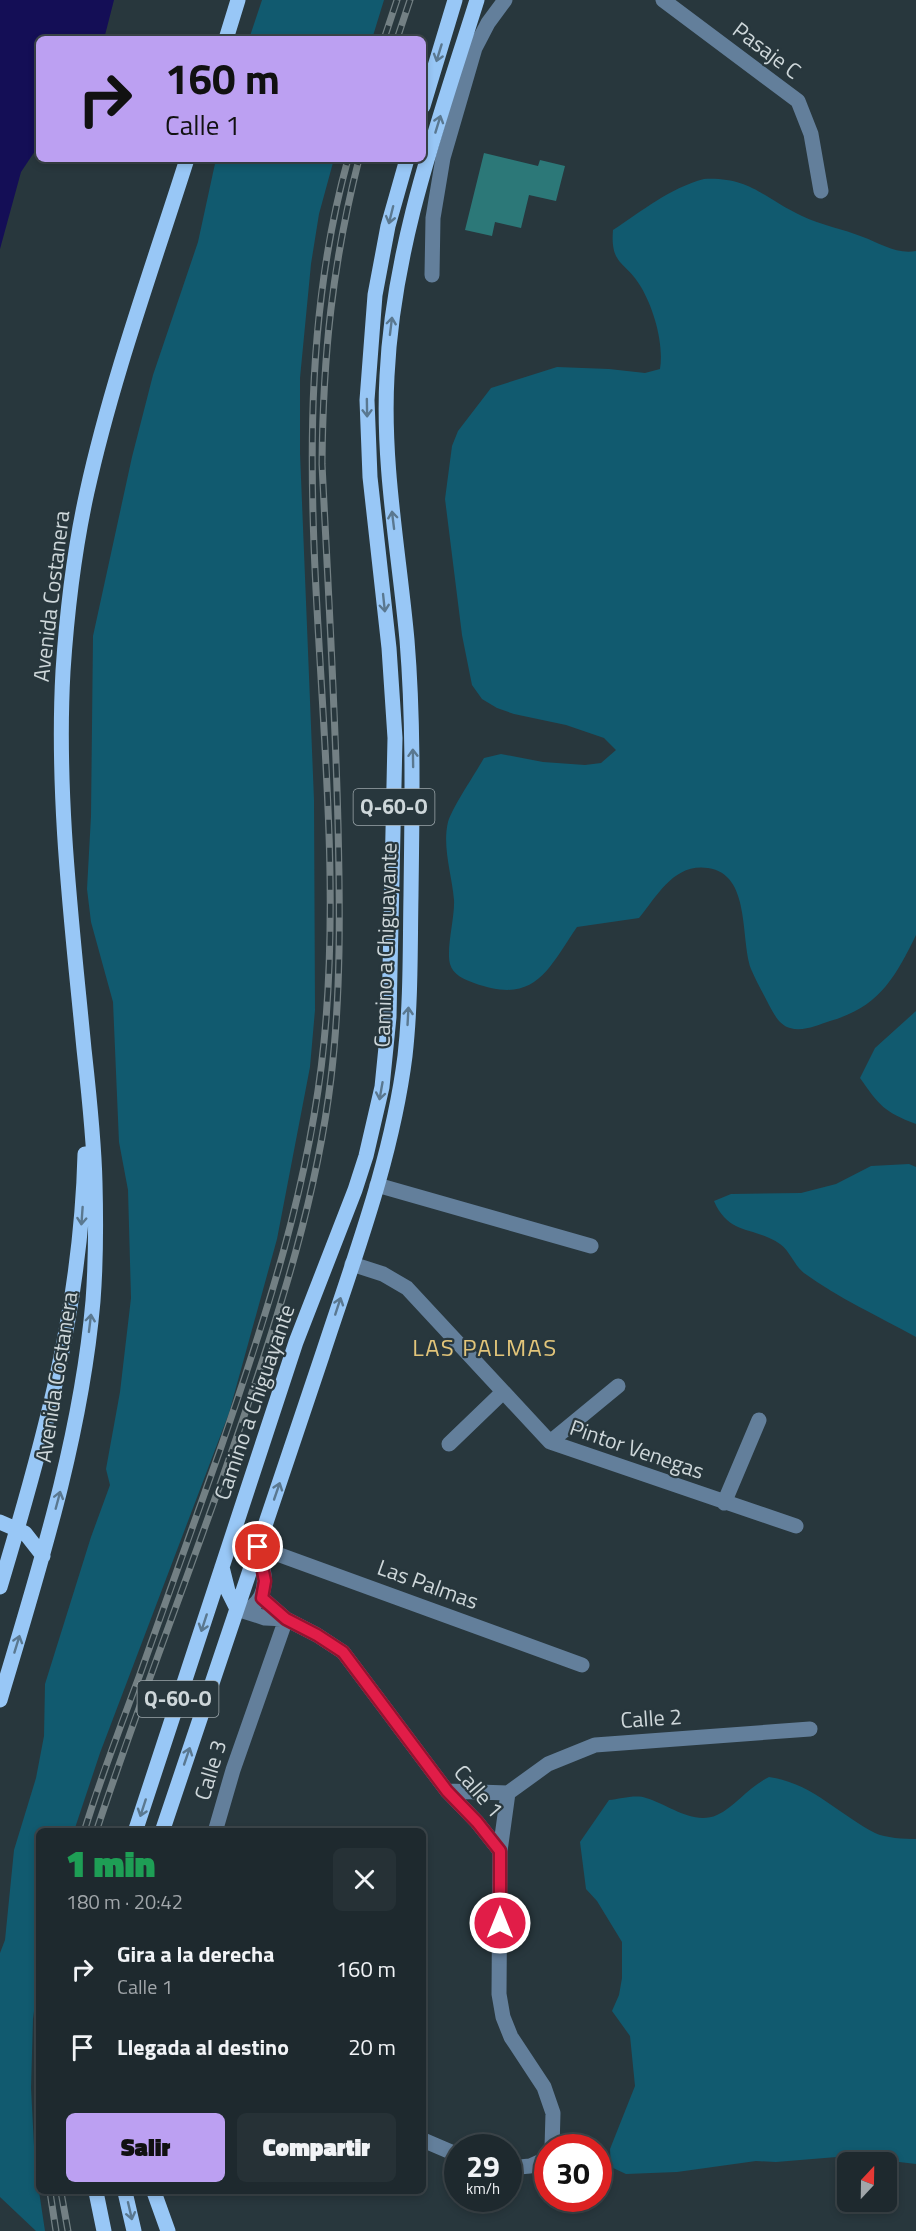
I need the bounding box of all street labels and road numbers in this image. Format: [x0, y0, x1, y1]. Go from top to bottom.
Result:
street label: Pasaje C [726, 13, 808, 87]
street label: Avenida Costanera [24, 508, 78, 684]
road number: Q-60-O [354, 789, 434, 825]
street label: Camino a Chiguayante [364, 842, 406, 1048]
street label: Avenida Costanera [26, 1289, 86, 1465]
street label: Camino a Chiguayante [205, 1300, 303, 1504]
street label: Pintor Venegas [565, 1410, 709, 1488]
street label: Las Palmas [373, 1550, 483, 1618]
road number: Q-60-O [138, 1681, 219, 1717]
street label: Calle 2 [619, 1699, 683, 1737]
street label: Calle 3 [185, 1736, 235, 1804]
street label: Calle 1 [446, 1757, 512, 1825]

